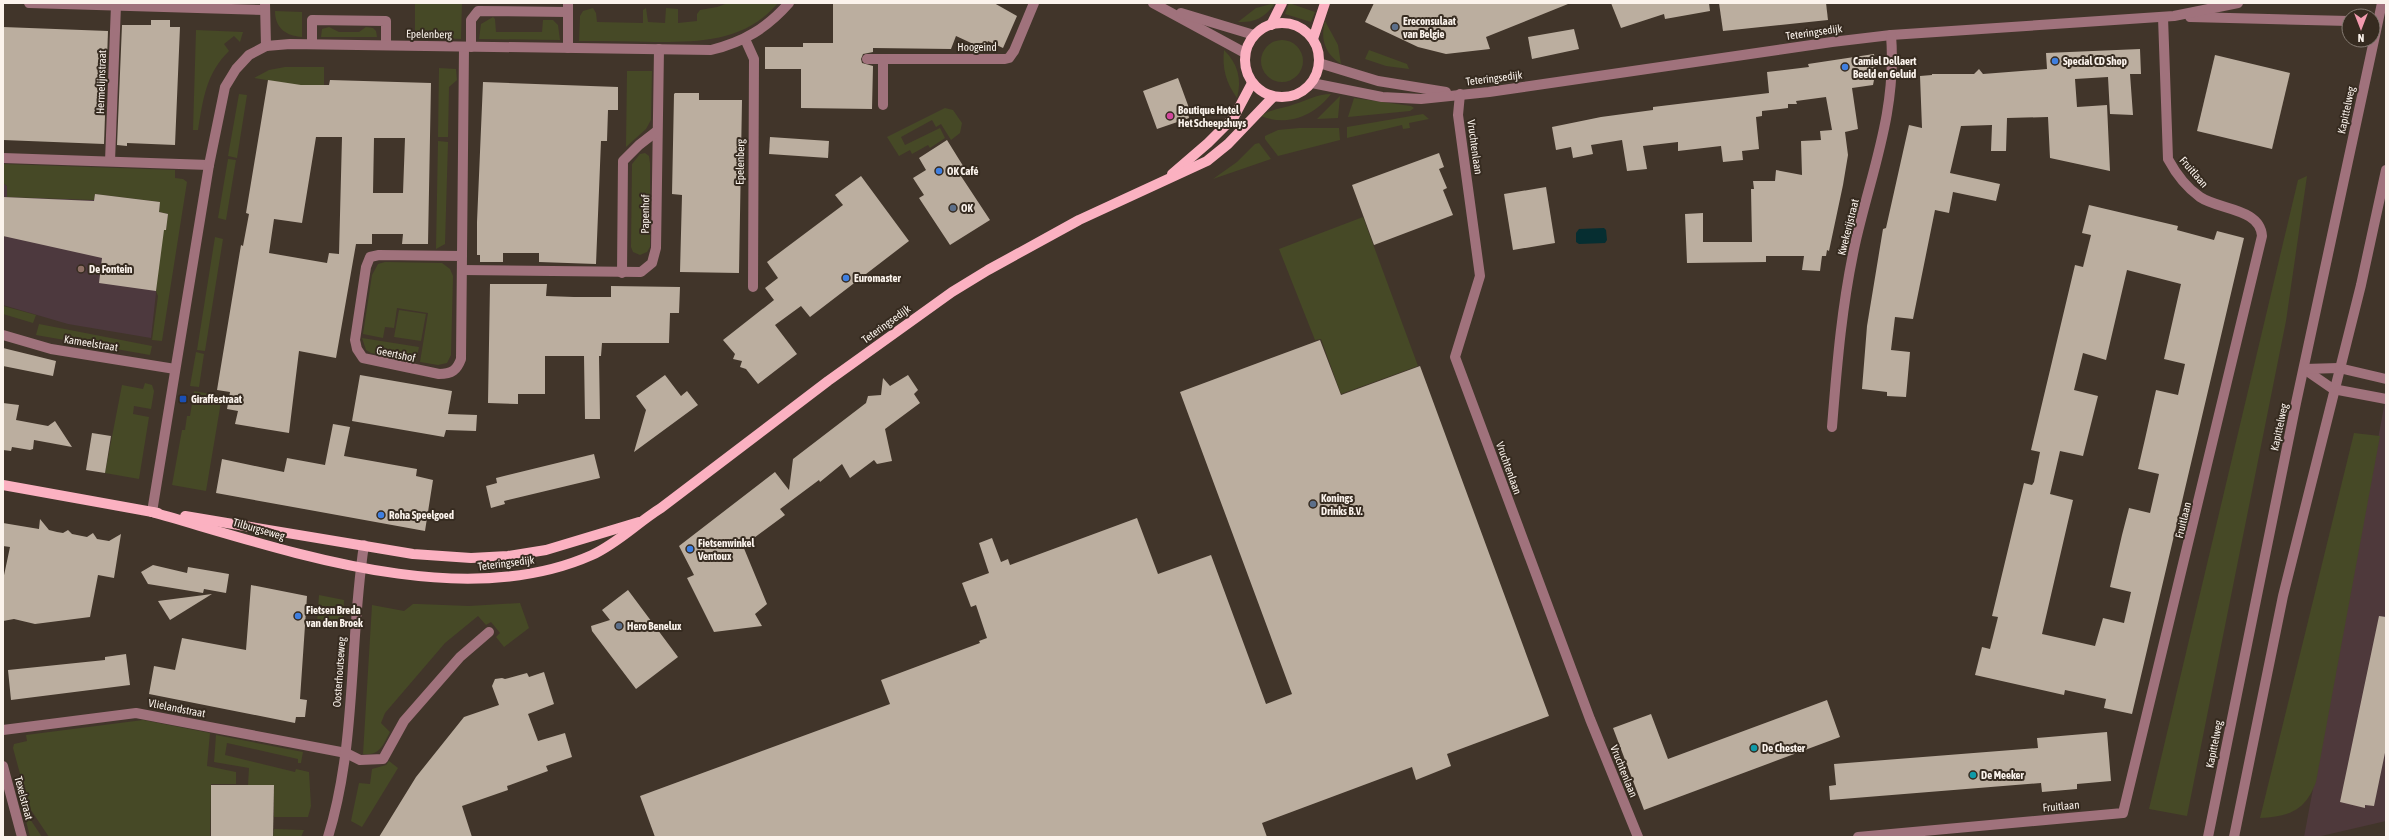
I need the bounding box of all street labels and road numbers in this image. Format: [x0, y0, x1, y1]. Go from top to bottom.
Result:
street label: Teteringsedijk [1785, 22, 1843, 42]
street label: Epelenberg [406, 28, 452, 40]
street label: Hoogeind [957, 41, 997, 53]
street label: Hermelijnstraat [94, 50, 108, 114]
street label: Teteringsedijk [1465, 69, 1523, 87]
street label: Kapittelweg [2335, 85, 2357, 135]
street label: Vruchtenlaan [1465, 119, 1485, 175]
street label: Epelenberg [734, 139, 746, 185]
street label: Fruitlaan [2177, 154, 2211, 190]
street label: Papenhof [639, 194, 651, 234]
street label: Kwekerijstraat [1835, 197, 1861, 257]
street label: Teteringsedijk [859, 302, 913, 346]
street label: Kameelstraat [63, 333, 119, 353]
street label: Geertshof [375, 344, 417, 364]
street label: Kapittelweg [2268, 402, 2290, 452]
street label: Vruchtenlaan [1494, 440, 1524, 496]
street label: Fruitlaan [2173, 501, 2193, 539]
street label: Tilburgseweg [232, 516, 286, 542]
street label: Teteringsedijk [477, 554, 535, 572]
street label: Oosterhoutseweg [331, 636, 347, 708]
street label: Vlielandstraat [147, 697, 207, 719]
street label: Kapittelweg [2204, 719, 2225, 769]
street label: Vruchtenlaan [1608, 743, 1640, 799]
street label: Texelstraat [12, 775, 36, 821]
street label: Fruitlaan [2042, 798, 2080, 814]

